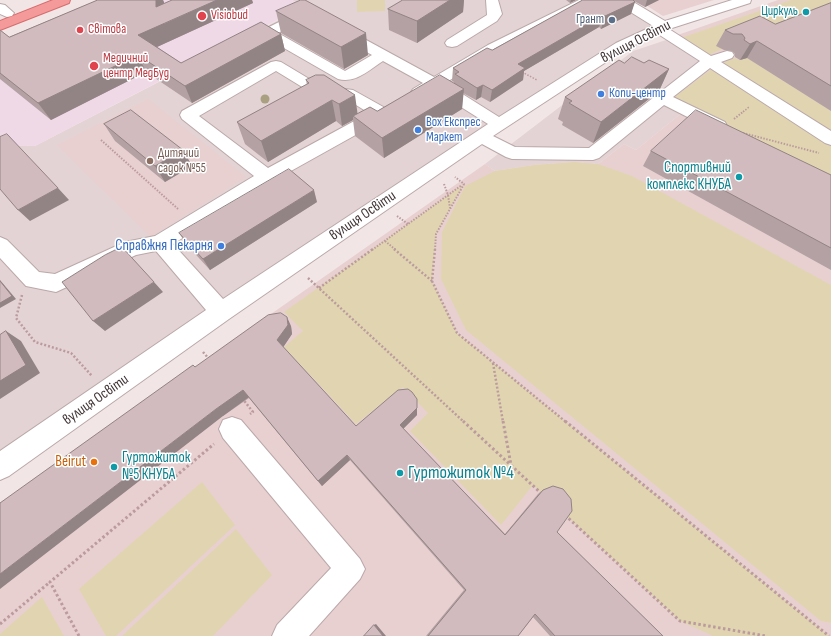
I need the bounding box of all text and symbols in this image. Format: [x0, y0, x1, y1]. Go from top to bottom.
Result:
place label: Циркуль [761, 4, 798, 20]
marker: Циркуль [801, 7, 811, 17]
place label: Visiobud [211, 8, 248, 24]
marker: Visiobud [196, 10, 208, 22]
place label: Грант [576, 12, 604, 28]
marker: Грант [607, 15, 617, 25]
street label: вулиця Освіти [598, 17, 674, 67]
place label: Світова [88, 22, 126, 38]
marker: Світова [75, 25, 85, 35]
place label: Медичний центр МедБуд [103, 51, 169, 82]
marker: Медичний центр МедБуд [88, 60, 100, 72]
place label: Копи-центр [609, 86, 666, 102]
marker: Копи-центр [596, 89, 606, 99]
place label: Box Експрес Маркет [426, 115, 481, 146]
marker: Box Експрес Маркет [413, 125, 423, 135]
place label: Дитячий садок №55 [158, 146, 206, 177]
marker: Дитячий садок №55 [145, 156, 155, 166]
place label: Спортивний комплекс КНУБА [647, 159, 731, 194]
marker: Спортивний комплекс КНУБА [734, 172, 744, 182]
street label: вулиця Освіти [326, 187, 400, 245]
place label: Справжня Пекарня [115, 237, 213, 255]
marker: Справжня Пекарня [216, 241, 226, 251]
street label: вулиця Освіти [60, 371, 132, 429]
place label: Гуртожиток №5 КНУБА [122, 449, 190, 484]
place label: Beirut [55, 453, 86, 471]
marker: Beirut [89, 457, 99, 467]
marker: Гуртожиток №5 КНУБА [109, 462, 119, 472]
place label: Гуртожиток №4 [408, 462, 514, 484]
marker: Гуртожиток №4 [395, 468, 405, 478]

